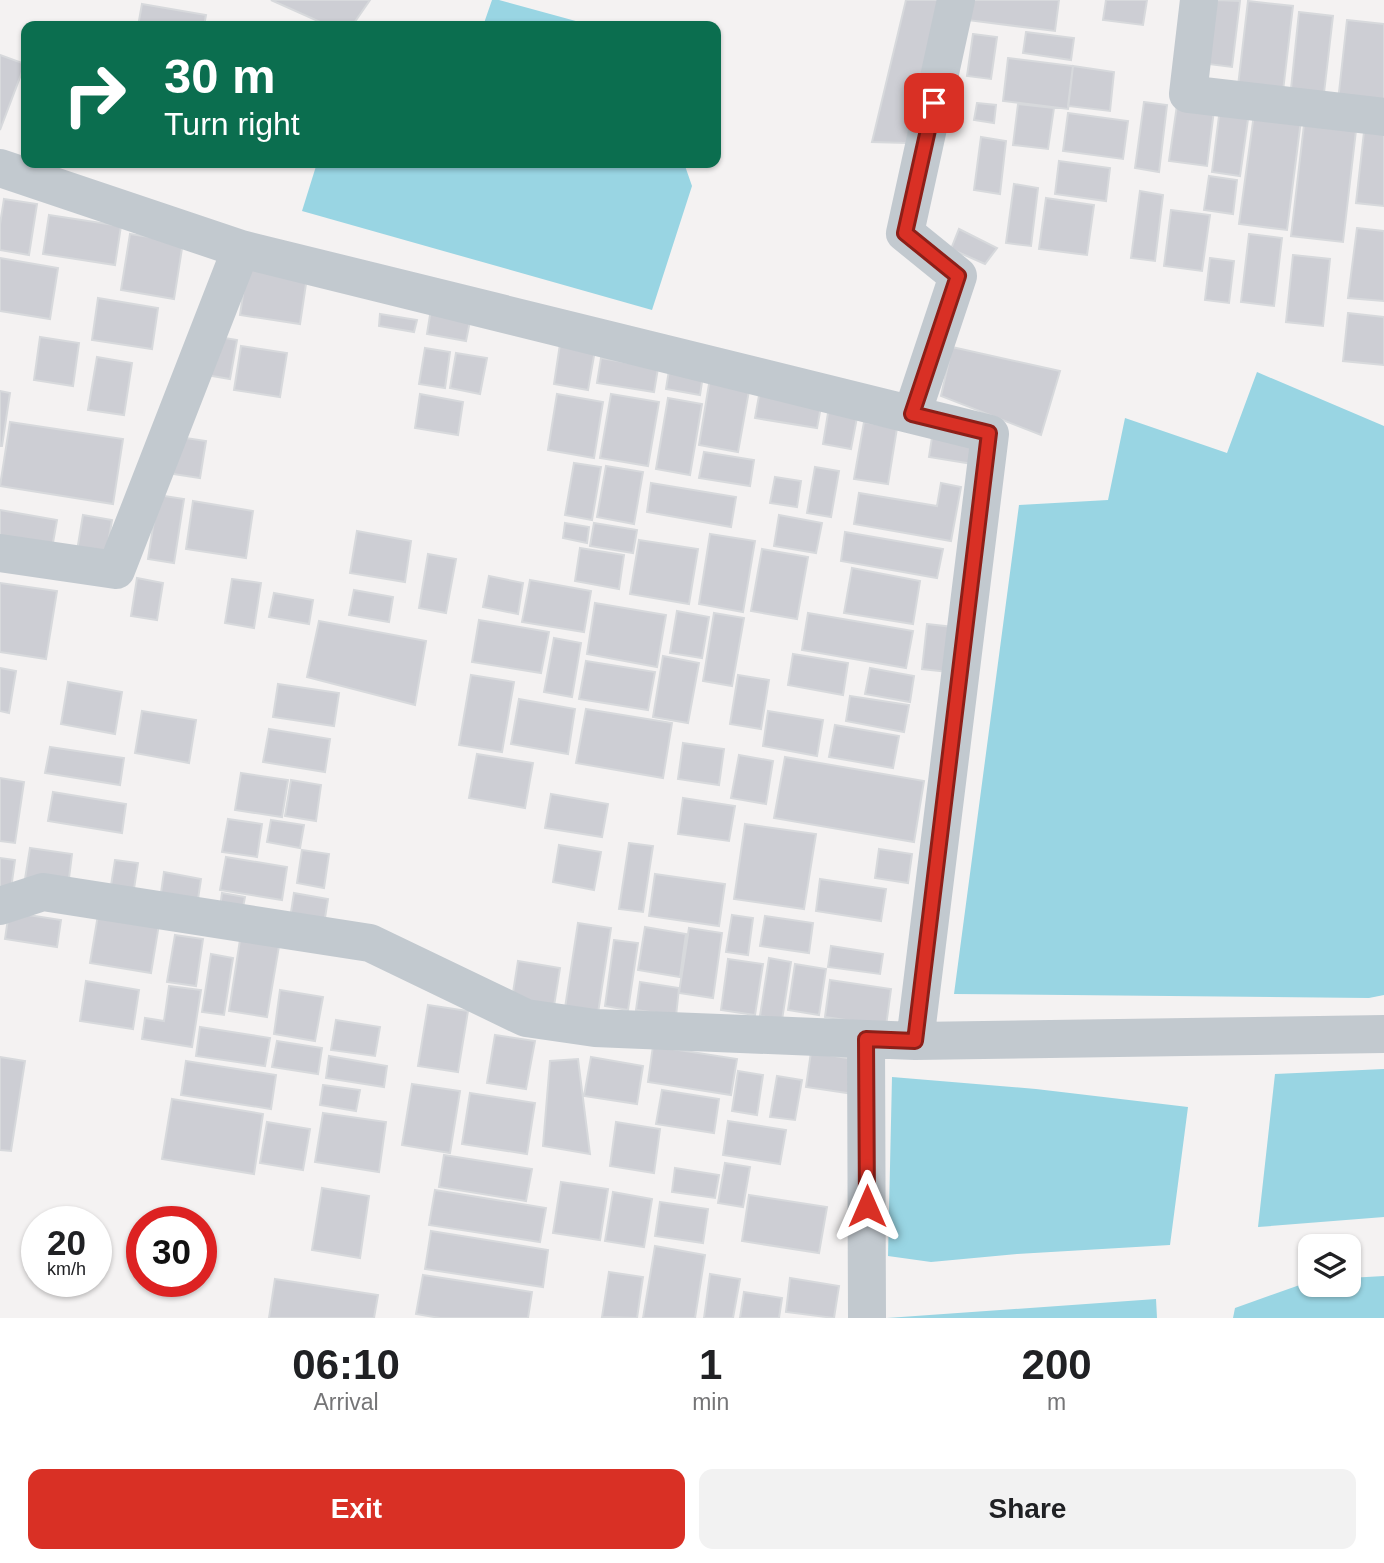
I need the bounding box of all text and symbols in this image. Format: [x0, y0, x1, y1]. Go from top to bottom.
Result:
icon: right [49, 49, 140, 140]
text: 30 m [164, 49, 276, 103]
pin [904, 73, 964, 133]
icon: arrive [915, 84, 953, 122]
text: Turn right [164, 106, 300, 142]
position arrow [830, 1169, 904, 1243]
speed limit sign: 30 [126, 1206, 217, 1297]
text: 20 [47, 1223, 86, 1262]
map controls [1298, 1234, 1361, 1297]
button: layers [1298, 1234, 1361, 1297]
text: km/h [47, 1259, 86, 1279]
text: 06:10 [292, 1341, 400, 1388]
text: 1 [699, 1341, 722, 1388]
text: 200 [1022, 1341, 1092, 1388]
text: Arrival [313, 1389, 379, 1415]
text: min [692, 1389, 729, 1415]
text: m [1047, 1389, 1066, 1415]
button: Exit [28, 1469, 685, 1549]
button: Share [699, 1469, 1356, 1549]

